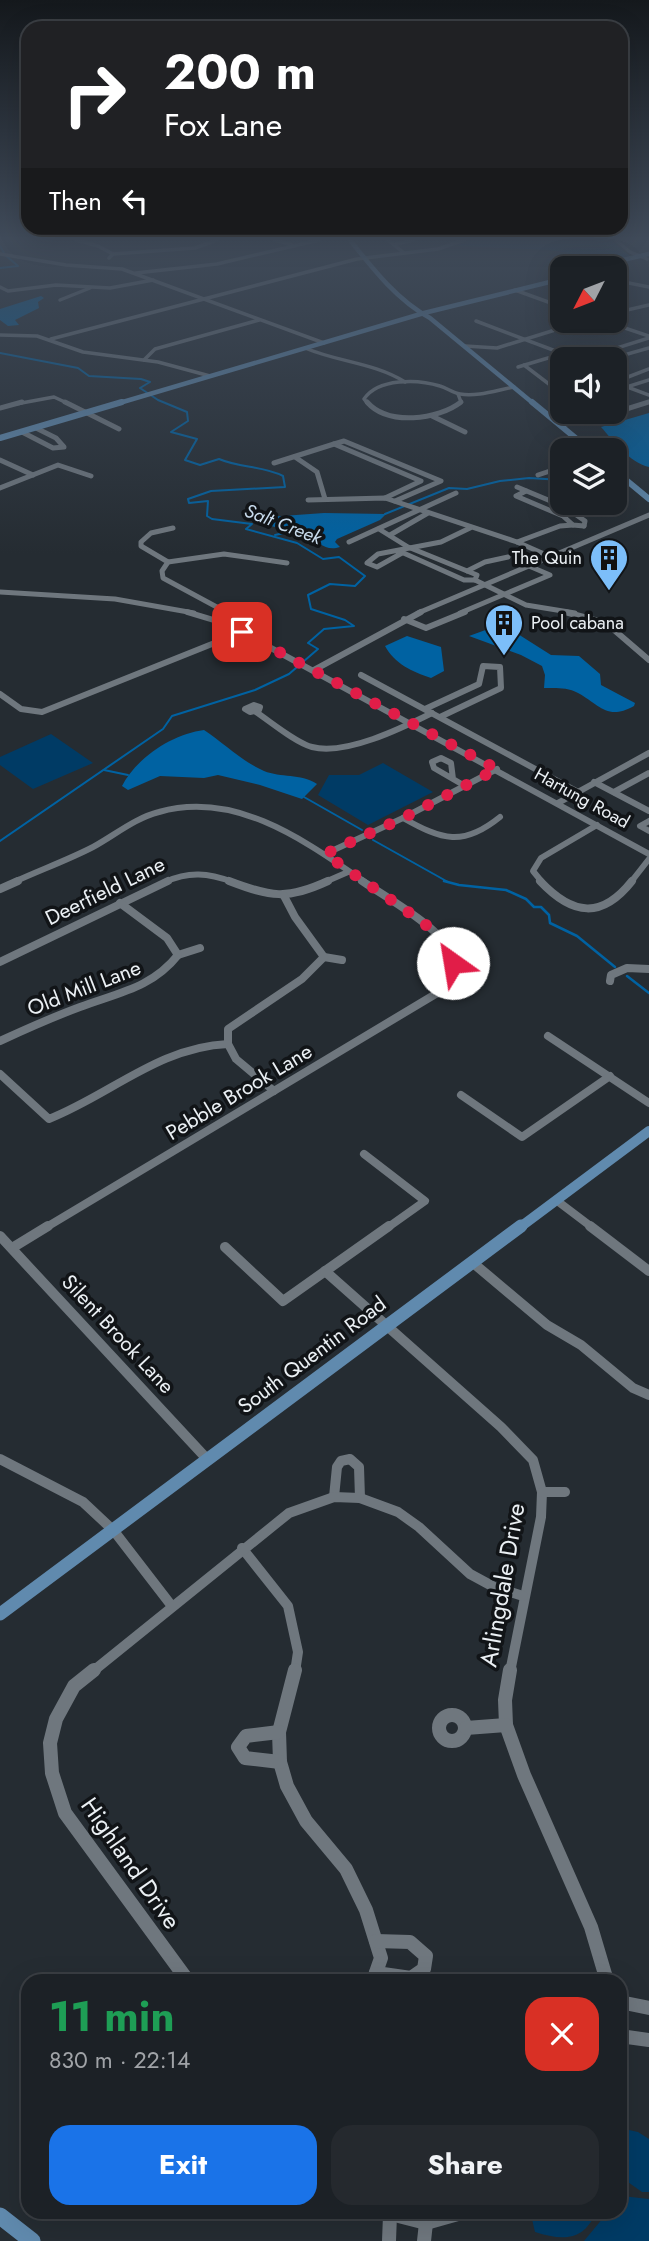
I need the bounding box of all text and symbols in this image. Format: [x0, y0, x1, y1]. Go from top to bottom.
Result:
text: 200 m [164, 37, 316, 107]
icon: right [49, 49, 140, 140]
text: Fox Lane [164, 102, 282, 148]
text: Then [49, 182, 102, 220]
icon: left [116, 182, 154, 220]
north arrow [550, 256, 626, 332]
map controls [550, 256, 627, 515]
button: sound [550, 347, 627, 424]
button: layers [550, 438, 627, 515]
water label: Salt Creek [240, 497, 326, 551]
building icon: The Quin [588, 537, 630, 592]
place label: The Quin [512, 545, 582, 571]
pin [212, 602, 272, 662]
building icon: Pool cabana [483, 602, 525, 657]
place label: Pool cabana [531, 610, 624, 636]
icon: arrive [223, 613, 261, 651]
street label: Hartung Road [530, 761, 634, 835]
street label: Deerfield Lane [40, 849, 170, 933]
position arrow [416, 926, 490, 1000]
street label: Old Mill Lane [23, 953, 145, 1023]
street label: Pebble Brook Lane [160, 1036, 318, 1148]
street label: Silent Brook Lane [55, 1268, 181, 1400]
street label: South Quentin Road [232, 1289, 392, 1421]
street label: Arlingdale Drive [470, 1500, 534, 1670]
street label: Highland Drive [73, 1790, 189, 1936]
text: 11 min [49, 1986, 175, 2047]
button: close [525, 1997, 599, 2071]
text: 830 m · 22:14 [49, 2043, 190, 2077]
button: Exit [49, 2125, 317, 2205]
button: Share [331, 2125, 599, 2205]

